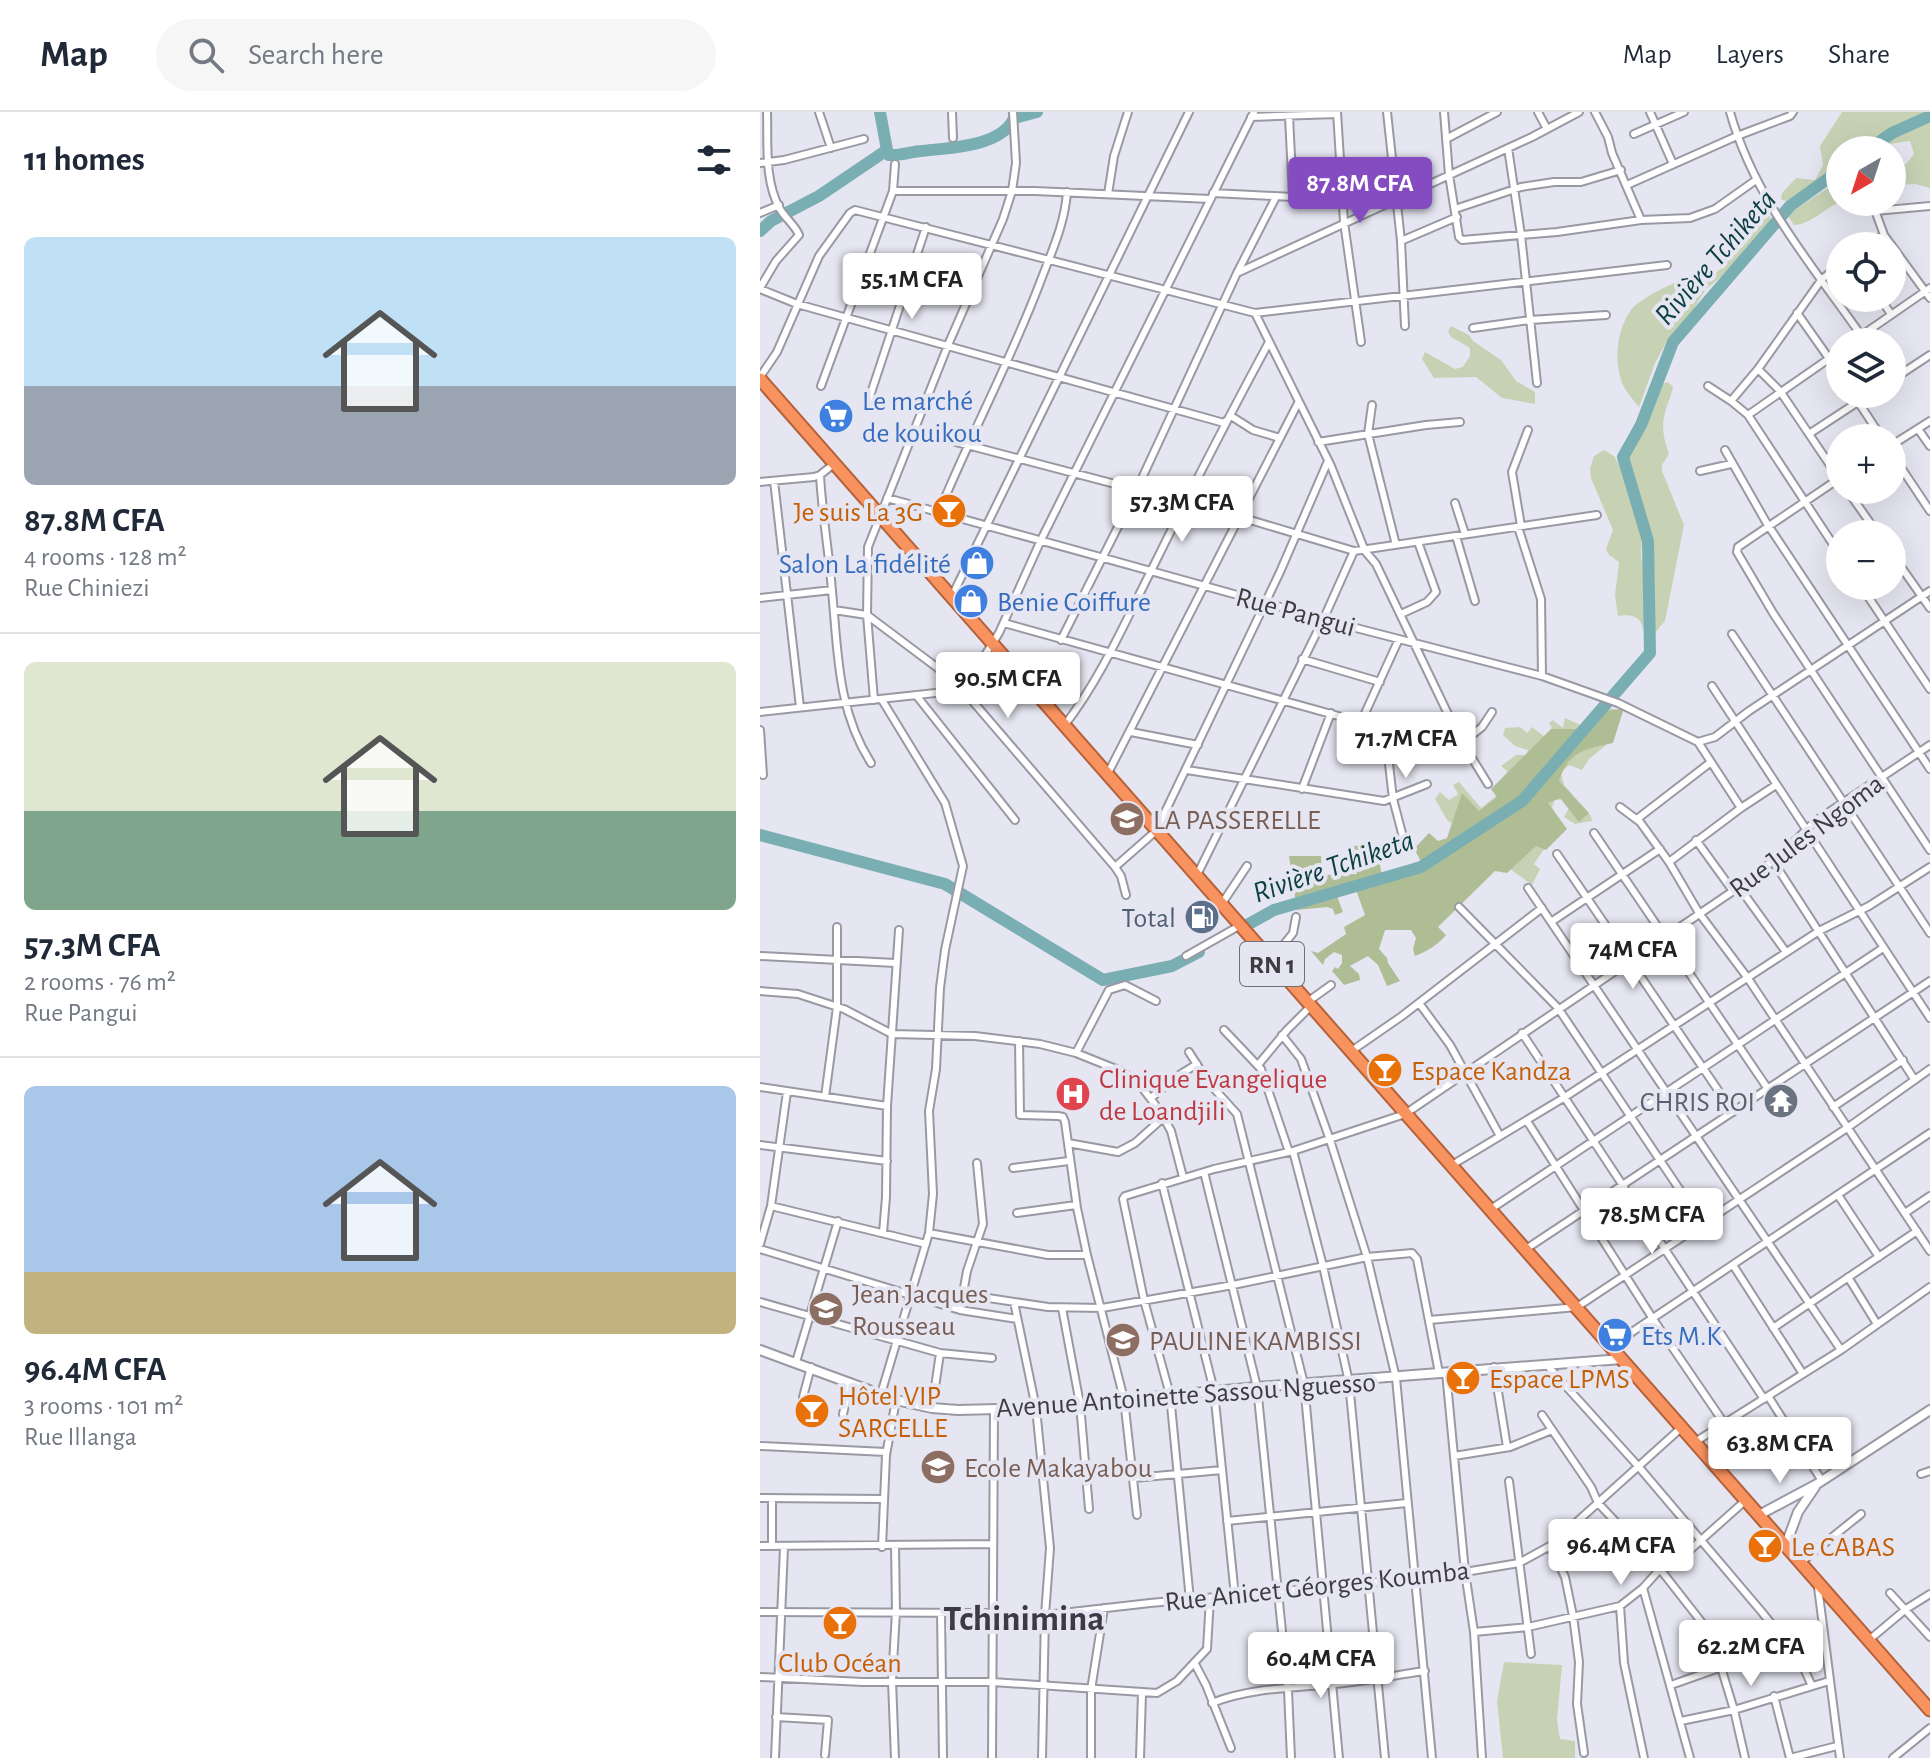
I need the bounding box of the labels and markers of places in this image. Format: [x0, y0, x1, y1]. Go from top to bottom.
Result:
pin: 87.8M CFA [1268, 157, 1452, 225]
pin: 55.1M CFA [820, 253, 1004, 321]
place label: Le marché de kouikou [862, 388, 982, 448]
supermarket icon: Le marché de kouikou [817, 397, 855, 435]
pin: 57.3M CFA [1090, 476, 1274, 544]
bar icon: Je suis La 3G [930, 492, 968, 530]
place label: Je suis La 3G [793, 499, 923, 527]
shop icon: Salon La fidélité [958, 544, 996, 582]
place label: Salon La fidélité [779, 551, 951, 579]
shop icon: Benie Coiffure [952, 582, 990, 620]
place label: Benie Coiffure [997, 589, 1151, 617]
pin: 90.5M CFA [916, 652, 1100, 720]
pin: 71.7M CFA [1314, 712, 1498, 780]
school or university icon: LA PASSERELLE [1108, 800, 1146, 838]
place label: LA PASSERELLE [1153, 807, 1321, 835]
fuel station icon: Total [1183, 898, 1221, 936]
place label: Total [1122, 905, 1176, 933]
pin: 74M CFA [1559, 923, 1707, 991]
bar icon: Espace Kandza [1366, 1051, 1404, 1089]
place label: Espace Kandza [1411, 1058, 1572, 1086]
place label: Clinique Evangelique de Loandjili [1099, 1066, 1327, 1126]
hospital icon: Clinique Evangelique de Loandjili [1054, 1075, 1092, 1113]
temple icon: CHRIS ROI [1762, 1082, 1800, 1120]
place label: CHRIS ROI [1640, 1089, 1755, 1117]
pin: 78.5M CFA [1560, 1188, 1744, 1256]
place label: Jean Jacques Rousseau [852, 1281, 988, 1341]
school or university icon: Jean Jacques Rousseau [807, 1290, 845, 1328]
supermarket icon: Ets M.K [1596, 1316, 1634, 1354]
school or university icon: PAULINE KAMBISSI [1104, 1321, 1142, 1359]
place label: Ets M.K [1641, 1323, 1722, 1351]
place label: PAULINE KAMBISSI [1149, 1328, 1362, 1356]
bar icon: Espace LPMS [1444, 1359, 1482, 1397]
place label: Espace LPMS [1489, 1366, 1630, 1394]
place label: Hôtel VIP SARCELLE [838, 1383, 948, 1443]
bar icon: Hôtel VIP SARCELLE [793, 1392, 831, 1430]
pin: 63.8M CFA [1688, 1417, 1872, 1485]
school or university icon: Ecole Makayabou [919, 1448, 957, 1486]
place label: Ecole Makayabou [964, 1455, 1152, 1483]
pin: 96.4M CFA [1529, 1519, 1713, 1587]
bar icon: Le CABAS [1746, 1527, 1784, 1565]
place label: Le CABAS [1791, 1534, 1895, 1562]
bar icon: Club Océan [821, 1604, 859, 1642]
pin: 62.2M CFA [1659, 1620, 1843, 1688]
pin: 60.4M CFA [1229, 1632, 1413, 1700]
place label: Club Océan [778, 1650, 902, 1678]

